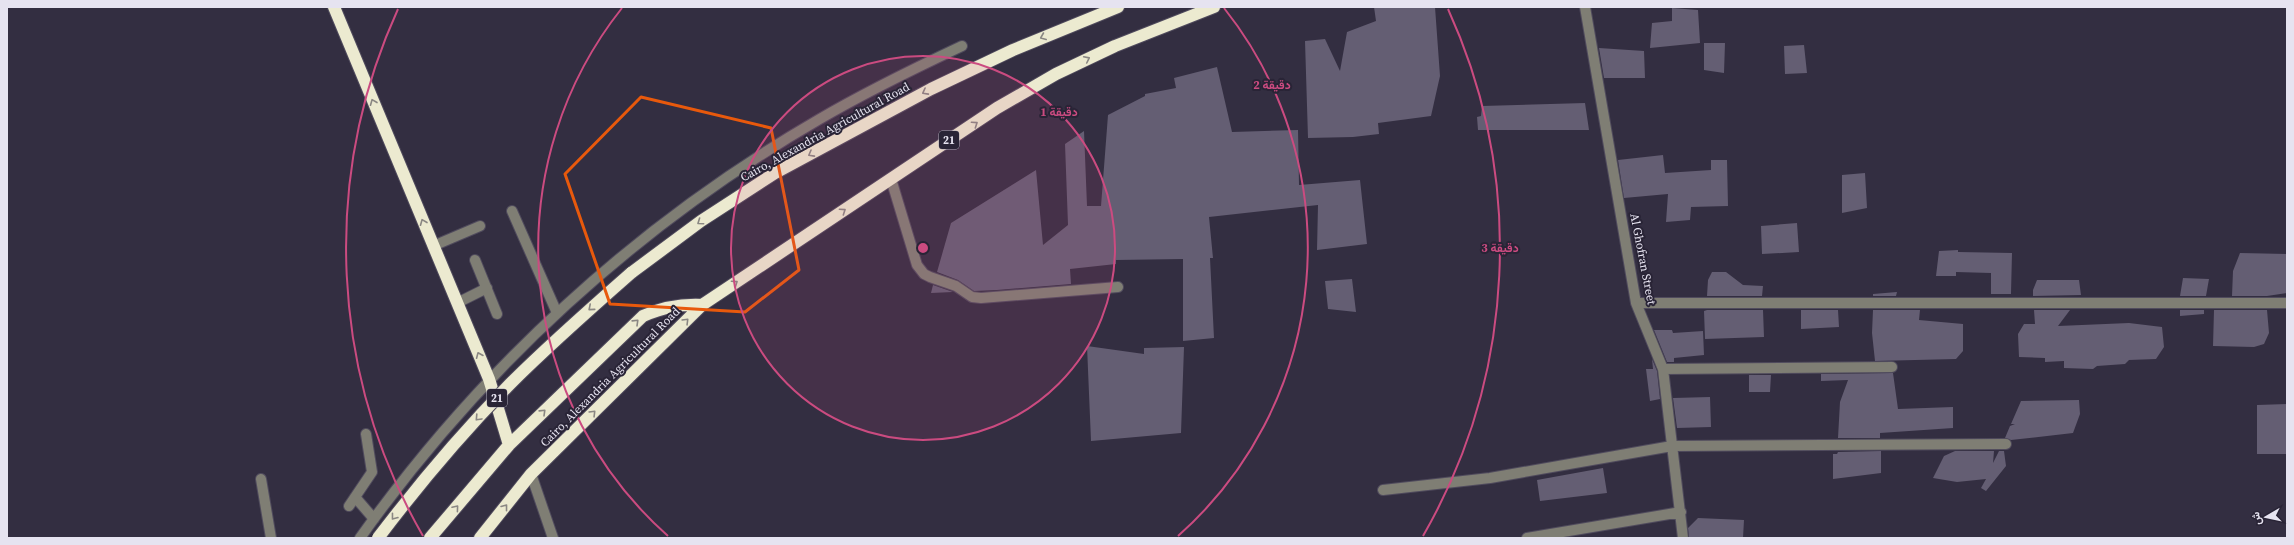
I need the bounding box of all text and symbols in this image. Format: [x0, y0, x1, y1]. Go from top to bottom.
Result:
one-way arrow [1040, 33, 1047, 41]
one-way arrow [1083, 56, 1090, 64]
text: 2 دقيقة [1253, 77, 1291, 93]
street label: Cairo, Alexandria Agricultural Road [737, 79, 913, 185]
one-way arrow [922, 87, 929, 95]
one-way arrow [370, 98, 378, 106]
text: 1 دقيقة [1040, 104, 1078, 120]
one-way arrow [970, 122, 977, 129]
road number: 21 [939, 131, 959, 149]
one-way arrow [807, 149, 815, 156]
one-way arrow [839, 208, 846, 216]
street label: Al Ghofran Street [1626, 212, 1660, 306]
one-way arrow [697, 217, 704, 225]
one-way arrow [420, 219, 428, 226]
text: 3 دقيقة [1481, 240, 1519, 256]
centre of rings [916, 241, 930, 255]
one-way arrow [731, 281, 738, 288]
one-way arrow [588, 303, 596, 311]
street label: Cairo, Alexandria Agricultural Road [537, 304, 683, 450]
one-way arrow [681, 319, 689, 326]
one-way arrow [632, 320, 639, 327]
one-way arrow [476, 351, 484, 359]
road number: 21 [487, 389, 507, 407]
one-way arrow [538, 409, 546, 417]
one-way arrow [588, 410, 596, 418]
one-way arrow [476, 414, 483, 421]
north arrow [2246, 497, 2286, 537]
one-way arrow [500, 505, 507, 512]
one-way arrow [451, 506, 458, 513]
text: ش [2248, 511, 2265, 526]
one-way arrow [392, 513, 399, 520]

